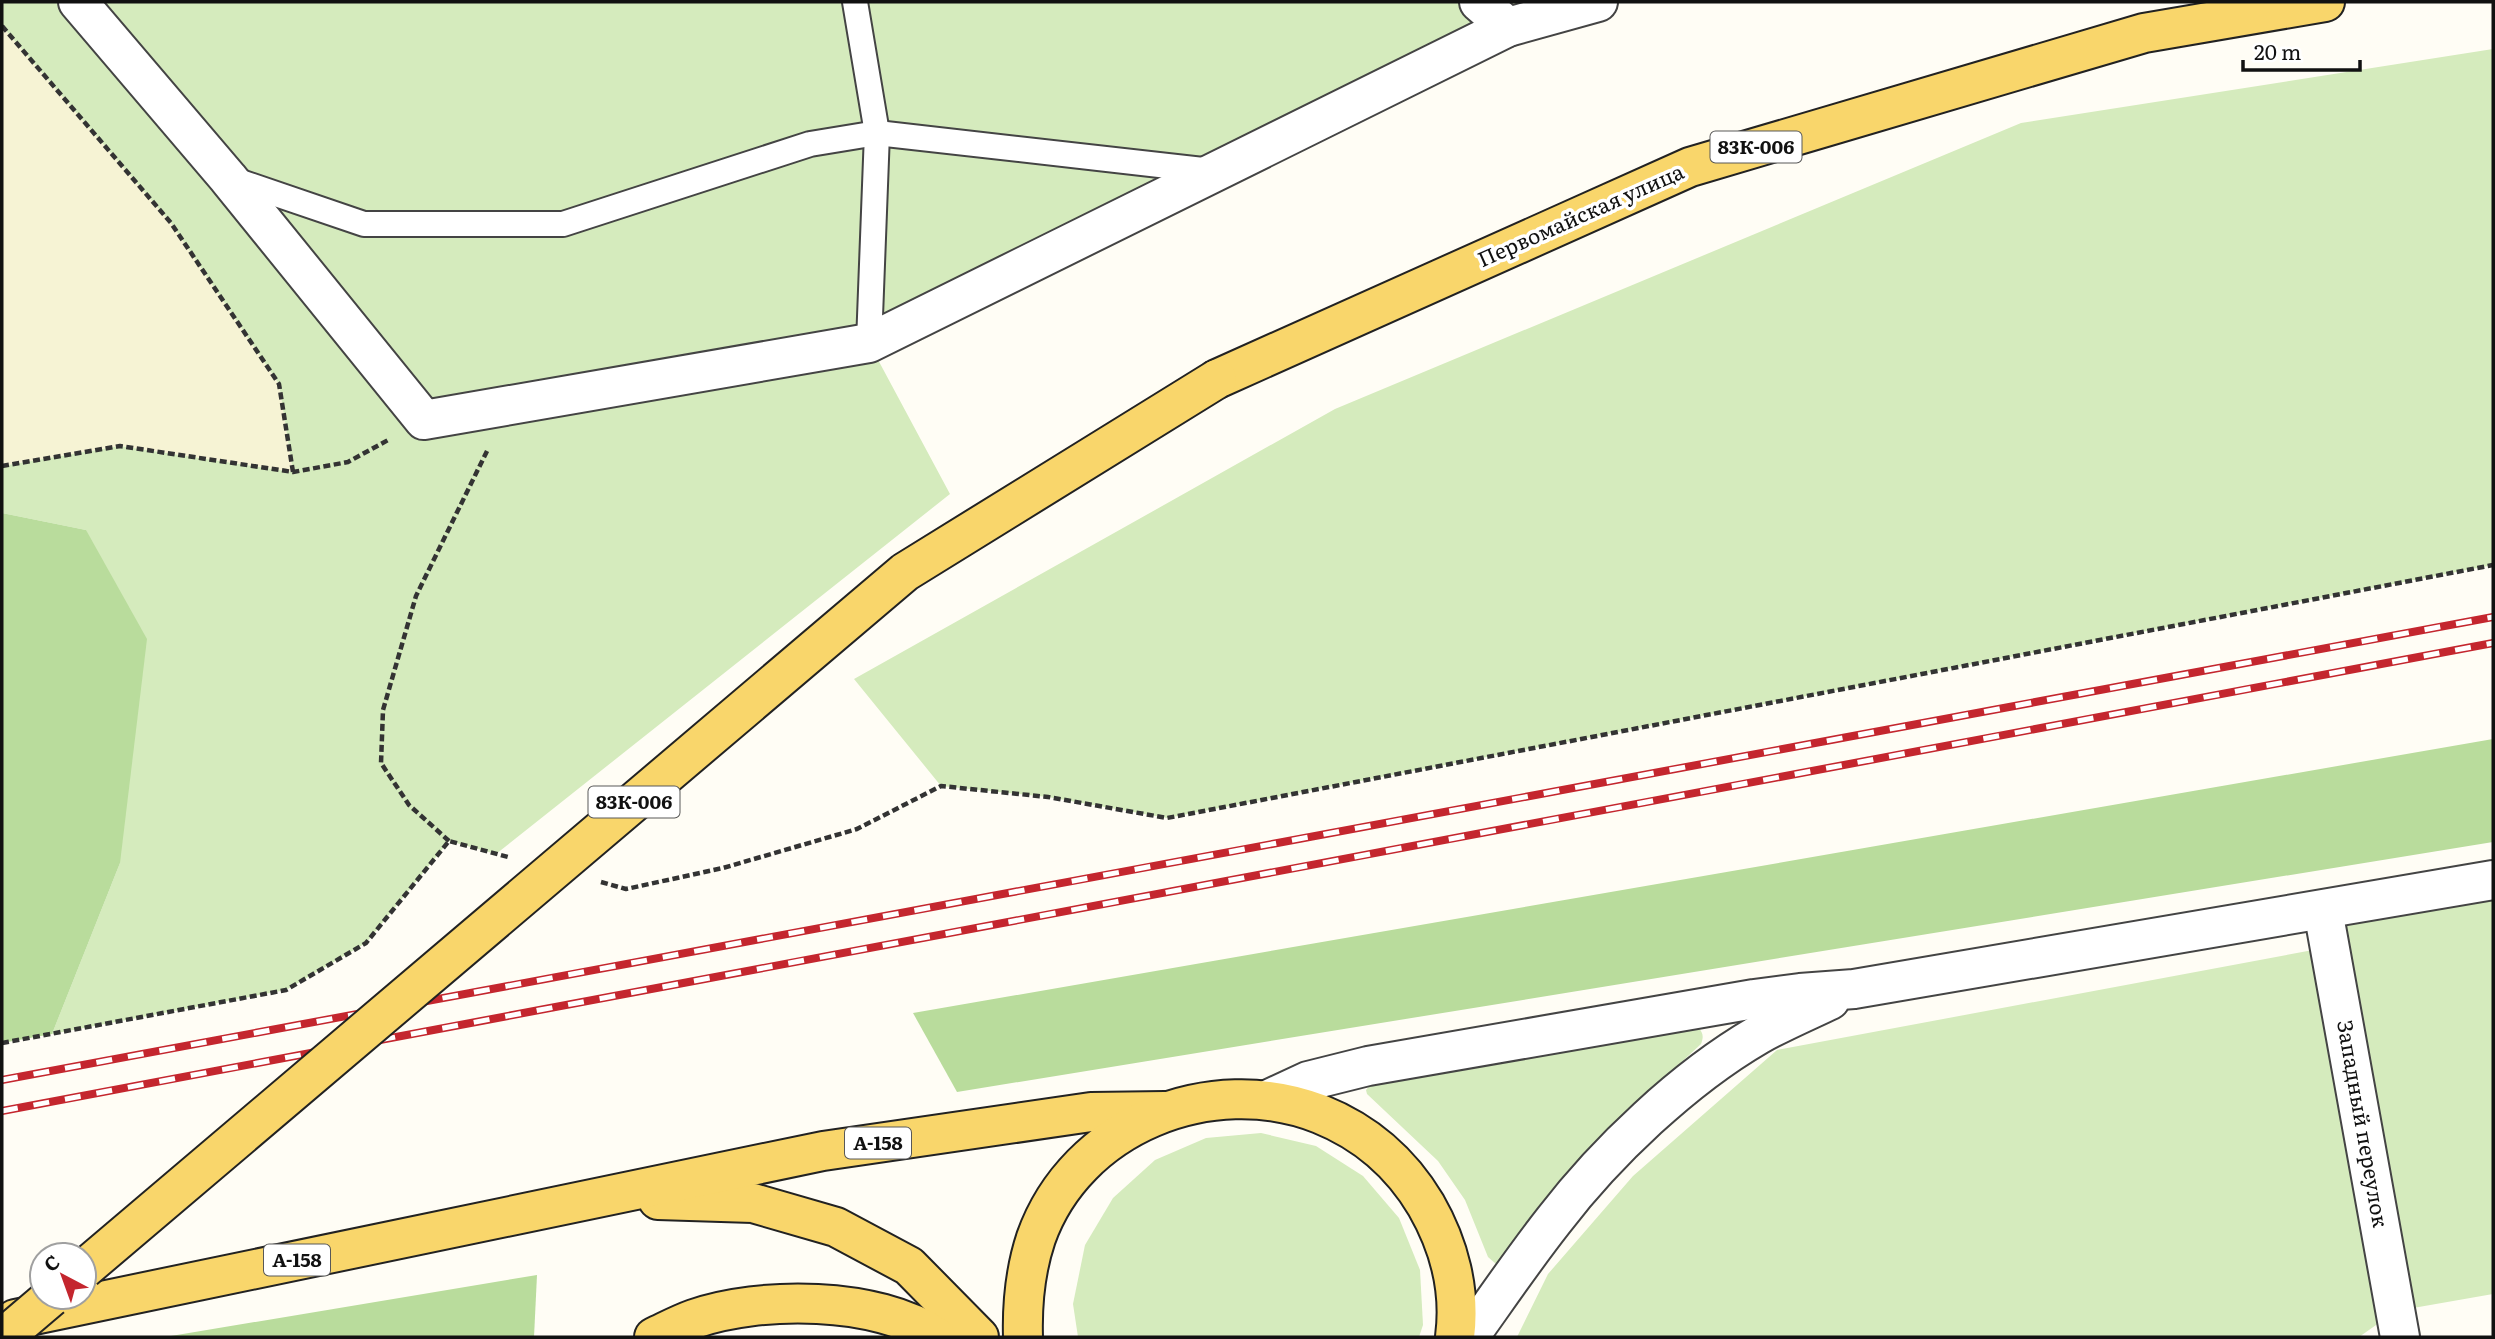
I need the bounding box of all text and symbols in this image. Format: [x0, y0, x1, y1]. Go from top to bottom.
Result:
scale bar [2243, 28, 2360, 72]
text: 20 m [2254, 35, 2301, 66]
road number: 83К-006 [1710, 132, 1802, 162]
street label: Первомайская улица [1472, 154, 1689, 273]
road number: 83К-006 [588, 786, 680, 818]
street label: Западный переулок [2331, 1017, 2398, 1230]
road number: А-158 [845, 1128, 911, 1158]
north arrow [28, 1241, 98, 1311]
road number: А-158 [264, 1244, 330, 1276]
text: С [37, 1247, 65, 1277]

